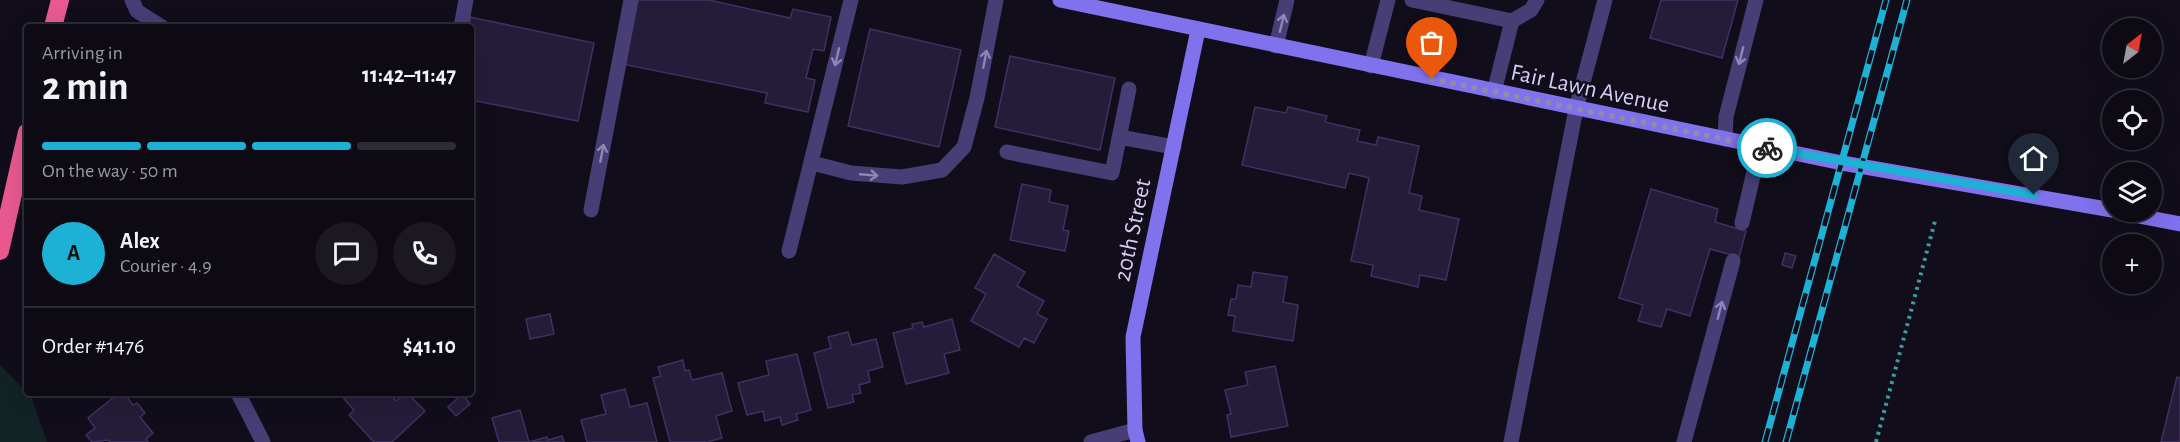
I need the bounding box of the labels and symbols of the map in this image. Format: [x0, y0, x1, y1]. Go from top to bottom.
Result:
one-way arrow [1276, 14, 1288, 33]
pin [1406, 17, 1457, 79]
north arrow [2102, 18, 2162, 78]
one-way arrow [831, 47, 843, 66]
one-way arrow [1735, 47, 1746, 66]
one-way arrow [980, 50, 991, 70]
street label: Fair Lawn Avenue [1508, 60, 1672, 118]
courier [1737, 118, 1797, 178]
pin [2008, 133, 2059, 195]
one-way arrow [597, 143, 608, 163]
one-way arrow [859, 169, 879, 180]
street label: 20th Street [1110, 176, 1156, 283]
one-way arrow [1715, 301, 1726, 320]

